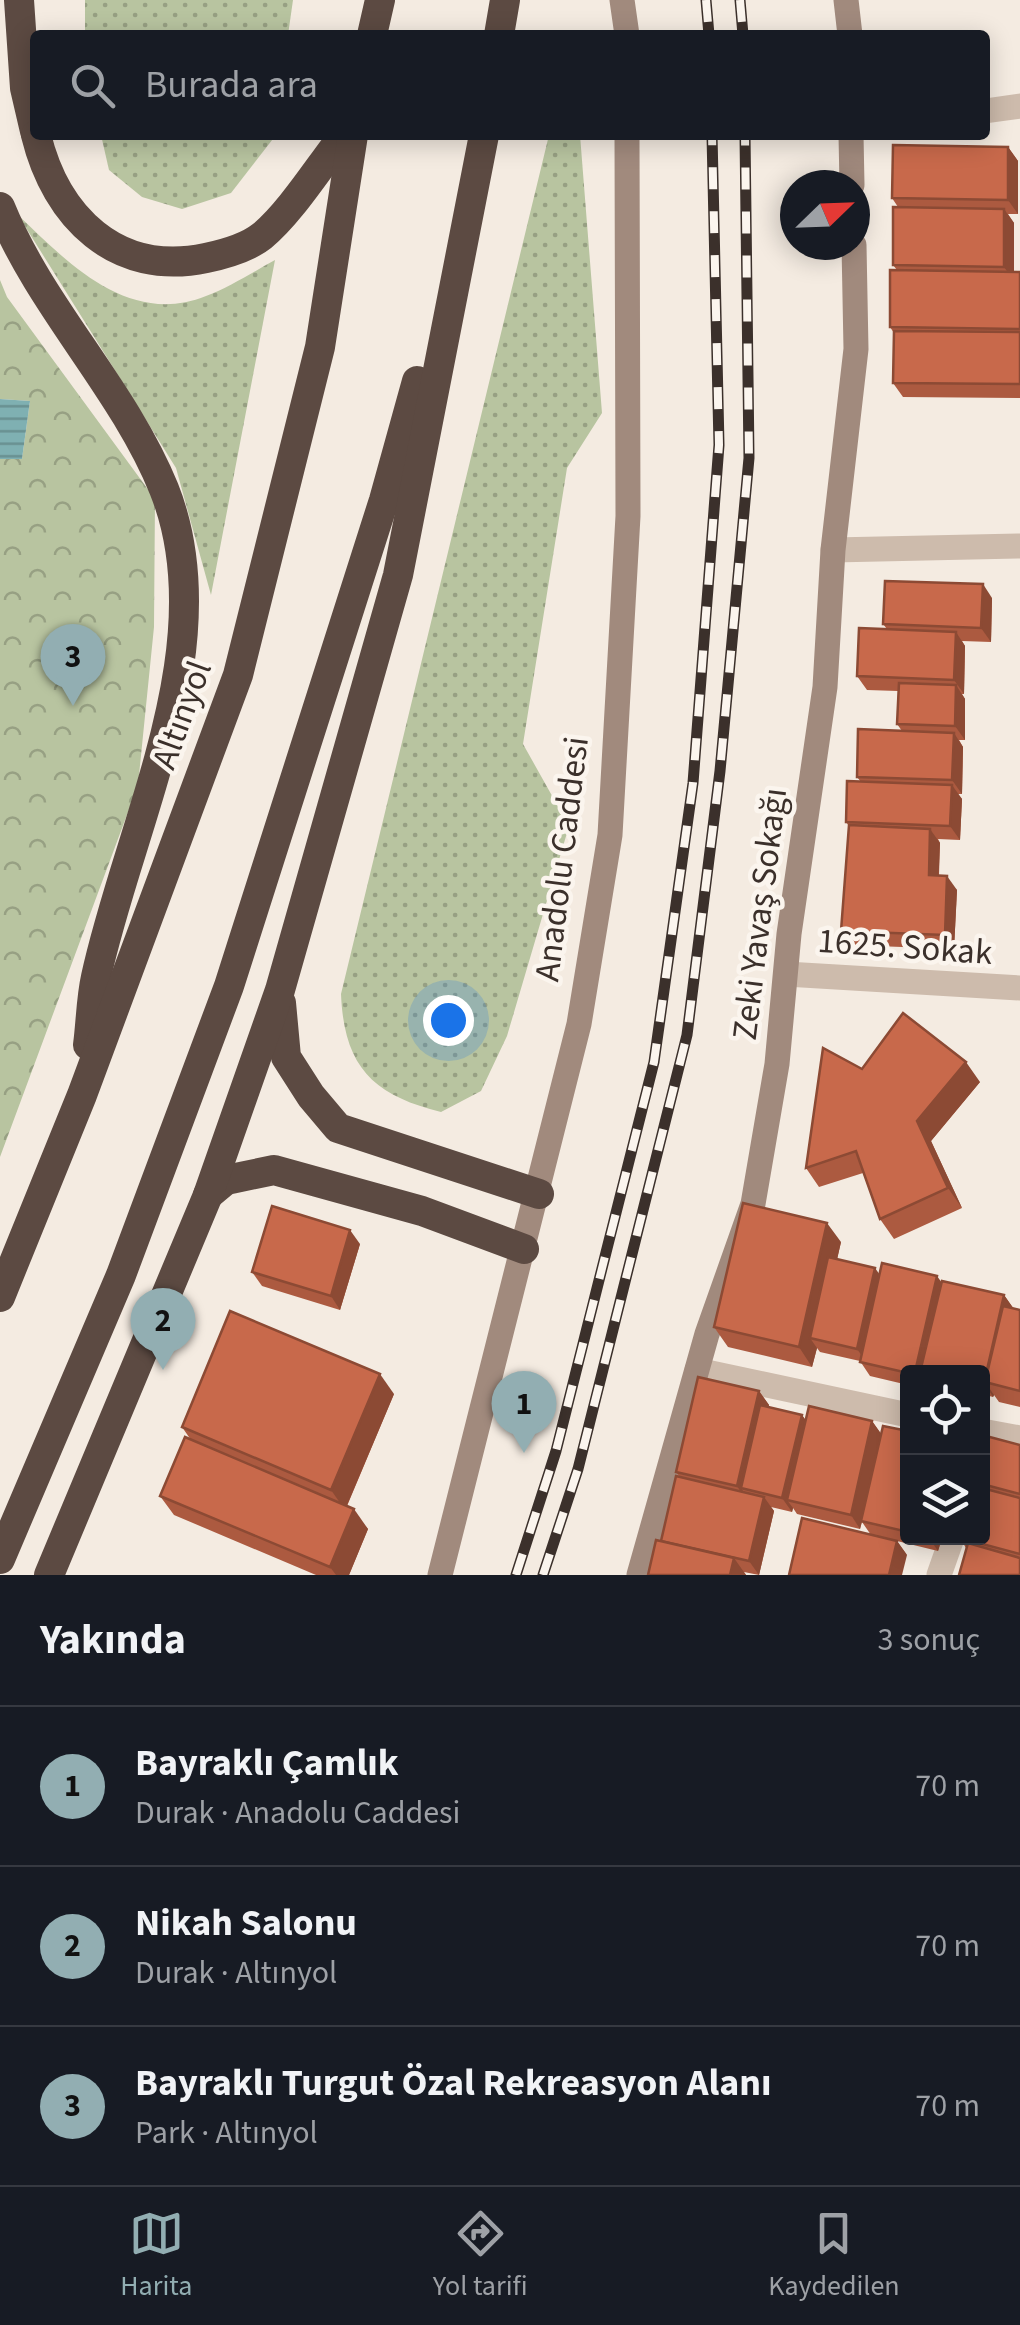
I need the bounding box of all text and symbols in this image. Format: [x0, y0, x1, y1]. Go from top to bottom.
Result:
search box [30, 30, 990, 140]
icon: search [65, 58, 120, 113]
text: Burada ara [145, 58, 318, 112]
north arrow [780, 170, 870, 260]
pin: 3 [40, 624, 106, 706]
street label: Altınyol [139, 654, 225, 776]
street label: Anadolu Caddesi [522, 734, 602, 984]
street label: Zeki Yavaş Sokağı [720, 785, 800, 1043]
street label: 1625. Sokak [816, 916, 995, 978]
your location [423, 995, 474, 1046]
pin: 2 [130, 1288, 196, 1370]
map controls [900, 1365, 990, 1545]
button: locate [900, 1365, 990, 1455]
pin: 1 [492, 1370, 556, 1453]
button: layers [900, 1455, 990, 1545]
text: Yakında [40, 1610, 186, 1670]
text: 3 sonuç [877, 1617, 980, 1663]
text: Bayraklı Çamlık [135, 1736, 399, 1790]
text: 1 [64, 1763, 81, 1809]
text: 70 m [915, 1763, 980, 1809]
text: Durak · Anadolu Caddesi [135, 1790, 460, 1836]
text: Nikah Salonu [135, 1896, 357, 1950]
text: 2 [64, 1923, 81, 1969]
text: 70 m [915, 1923, 980, 1969]
text: Durak · Altınyol [135, 1950, 337, 1996]
text: Bayraklı Turgut Özal Rekreasyon Alanı [135, 2056, 772, 2110]
text: 3 [64, 2083, 81, 2129]
text: 70 m [915, 2083, 980, 2129]
text: Park · Altınyol [135, 2110, 318, 2156]
tab: Harita [120, 2206, 192, 2306]
tab: Yol tarifi [433, 2206, 528, 2306]
tab: Kaydedilen [768, 2206, 900, 2306]

